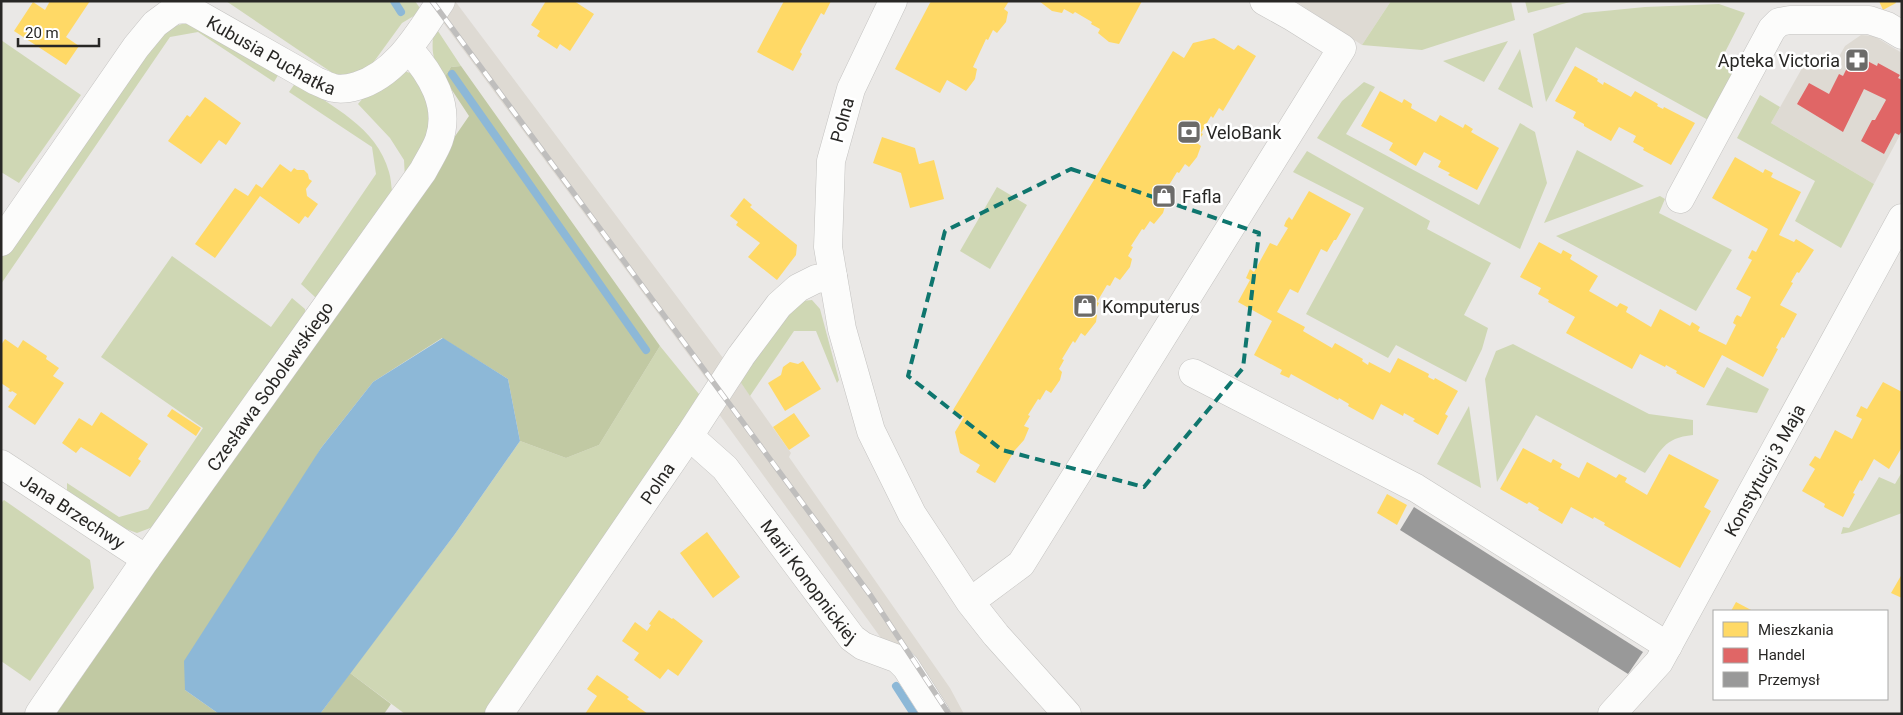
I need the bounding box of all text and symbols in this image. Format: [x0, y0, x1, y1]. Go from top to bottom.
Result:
street label: Kubusia Puchatka [203, 11, 338, 99]
scale bar [18, 15, 99, 47]
text: 20 m [25, 24, 59, 42]
pharmacy icon: Apteka Victoria [1844, 47, 1870, 73]
place label: Apteka Victoria [1718, 50, 1840, 71]
street label: Polna [826, 95, 858, 145]
bank icon: VeloBank [1176, 119, 1202, 145]
place label: VeloBank [1206, 122, 1282, 143]
shop icon: Fafla [1151, 183, 1177, 209]
place label: Fafla [1182, 186, 1221, 207]
shop icon: Komputerus [1072, 293, 1098, 319]
place label: Komputerus [1102, 296, 1200, 317]
street label: Czesława Sobolewskiego [202, 297, 337, 475]
street label: Konstytucji 3 Maja [1719, 400, 1809, 540]
street label: Polna [635, 458, 679, 508]
street label: Jana Brzechwy [17, 469, 130, 553]
street label: Marii Konopnickiej [757, 515, 860, 648]
legend [1713, 610, 1888, 700]
text: Mieszkania [1758, 621, 1834, 639]
text: Handel [1758, 646, 1805, 664]
text: Przemysł [1758, 671, 1820, 689]

